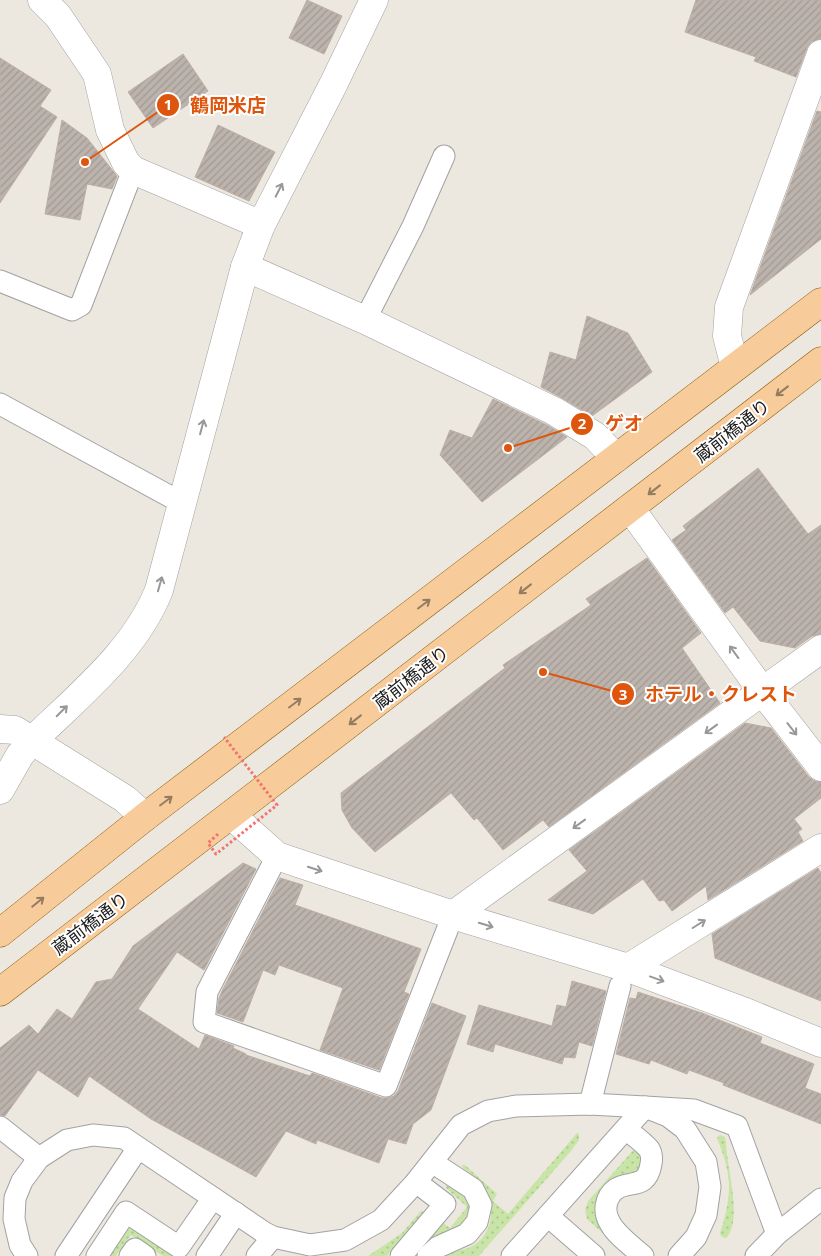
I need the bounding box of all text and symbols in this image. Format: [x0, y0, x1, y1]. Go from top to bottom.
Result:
callout: 鶴岡米店 [155, 88, 276, 122]
text: 鶴岡米店 [190, 92, 266, 118]
text: 1 [164, 94, 172, 114]
one-way arrow [274, 183, 284, 198]
one-way arrow [776, 385, 789, 396]
street label: 蔵前橋通り [689, 393, 775, 467]
callout: ゲオ [570, 407, 653, 441]
text: ゲオ [605, 410, 643, 436]
text: 2 [578, 413, 587, 433]
one-way arrow [198, 420, 207, 436]
one-way arrow [647, 485, 661, 495]
one-way arrow [156, 577, 166, 593]
one-way arrow [518, 584, 532, 594]
one-way arrow [417, 599, 430, 610]
street label: 蔵前橋通り [368, 640, 454, 714]
one-way arrow [729, 645, 739, 659]
callout: ホテル・クレスト [610, 677, 807, 711]
text: ホテル・クレスト [645, 681, 797, 707]
text: 3 [619, 684, 627, 704]
one-way arrow [288, 698, 302, 708]
one-way arrow [56, 705, 68, 717]
one-way arrow [348, 715, 362, 725]
one-way arrow [787, 722, 797, 736]
one-way arrow [704, 724, 718, 734]
one-way arrow [159, 796, 172, 807]
one-way arrow [572, 819, 586, 829]
one-way arrow [306, 864, 322, 874]
street label: 蔵前橋通り [47, 886, 133, 960]
one-way arrow [31, 897, 44, 908]
one-way arrow [692, 919, 706, 930]
one-way arrow [477, 920, 493, 930]
one-way arrow [649, 975, 664, 984]

